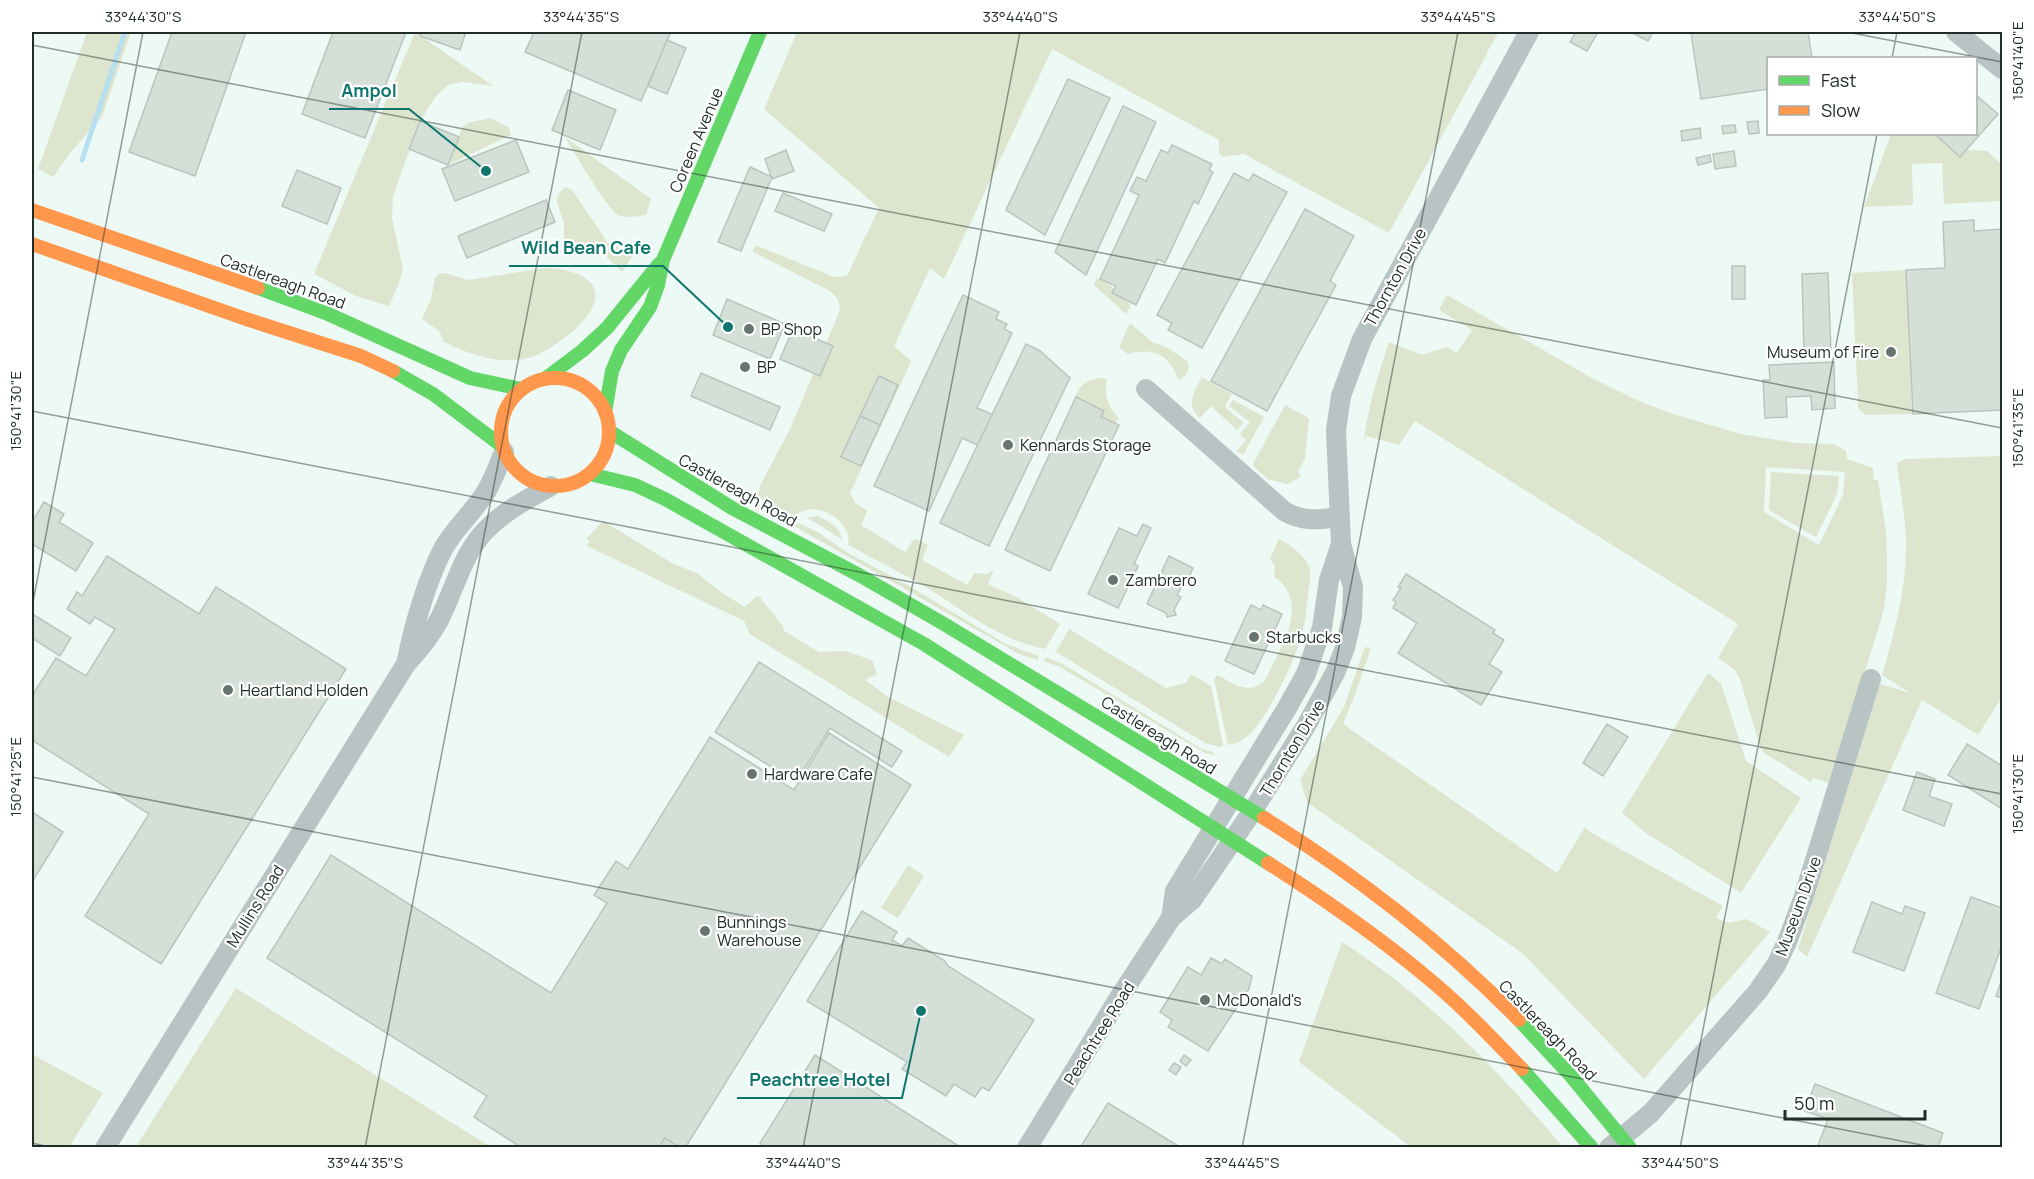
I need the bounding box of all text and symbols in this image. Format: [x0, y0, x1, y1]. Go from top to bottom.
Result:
text: 33°44'30"S [105, 6, 181, 27]
text: 33°44'35"S [543, 6, 619, 27]
text: 33°44'40"S [982, 6, 1058, 27]
text: 33°44'45"S [1421, 6, 1495, 27]
text: 33°44'50"S [1859, 6, 1935, 27]
text: 150°41'40"E [2007, 22, 2028, 100]
legend [1767, 57, 1977, 135]
text: Fast [1821, 68, 1856, 92]
callout: Ampol [329, 73, 409, 109]
text: Ampol [341, 78, 397, 102]
street label: Coreen Avenue [664, 84, 728, 196]
text: Slow [1821, 98, 1861, 122]
street label: Thornton Drive [1359, 224, 1431, 330]
callout: Wild Bean Cafe [509, 230, 663, 266]
text: Wild Bean Cafe [521, 235, 651, 259]
street label: Castlereagh Road [217, 248, 349, 314]
place label: BP Shop [761, 318, 822, 340]
marker: BP Shop [742, 322, 756, 336]
place label: Museum of Fire [1767, 341, 1879, 363]
marker: Museum of Fire [1884, 345, 1898, 359]
place label: BP [757, 356, 777, 378]
marker: BP [738, 360, 752, 374]
text: 150°41'30"E [5, 371, 26, 451]
text: 150°41'35"E [2007, 388, 2028, 468]
place label: Kennards Storage [1020, 434, 1151, 456]
marker: Kennards Storage [1001, 438, 1015, 452]
street label: Castlereagh Road [675, 448, 801, 532]
place label: Zambrero [1125, 569, 1197, 591]
marker: Zambrero [1106, 573, 1120, 587]
place label: Starbucks [1266, 626, 1341, 648]
marker: Starbucks [1247, 630, 1261, 644]
place label: Heartland Holden [240, 679, 368, 701]
marker: Heartland Holden [221, 683, 235, 697]
street label: Castlereagh Road [1097, 691, 1221, 779]
street label: Thornton Drive [1254, 695, 1330, 801]
text: 150°41'25"E [5, 737, 26, 817]
text: 150°41'30"E [2007, 754, 2028, 834]
place label: Hardware Cafe [764, 763, 873, 785]
marker: Hardware Cafe [745, 767, 759, 781]
street label: Museum Drive [1770, 853, 1826, 959]
street label: Mullins Road [221, 861, 289, 951]
place label: Bunnings Warehouse [717, 911, 801, 951]
marker: Bunnings Warehouse [698, 924, 712, 938]
street label: Castlereagh Road [1494, 975, 1602, 1085]
street label: Peachtree Road [1058, 977, 1140, 1089]
place label: McDonald's [1217, 989, 1302, 1011]
marker: McDonald's [1198, 993, 1212, 1007]
callout: Peachtree Hotel [737, 1062, 902, 1098]
text: Peachtree Hotel [749, 1067, 891, 1091]
scale bar [1785, 1083, 1924, 1121]
text: 50 m [1794, 1091, 1834, 1115]
text: 33°44'35"S [327, 1152, 403, 1173]
text: 33°44'40"S [765, 1152, 841, 1173]
text: 33°44'45"S [1205, 1152, 1279, 1173]
text: 33°44'50"S [1642, 1152, 1718, 1173]

